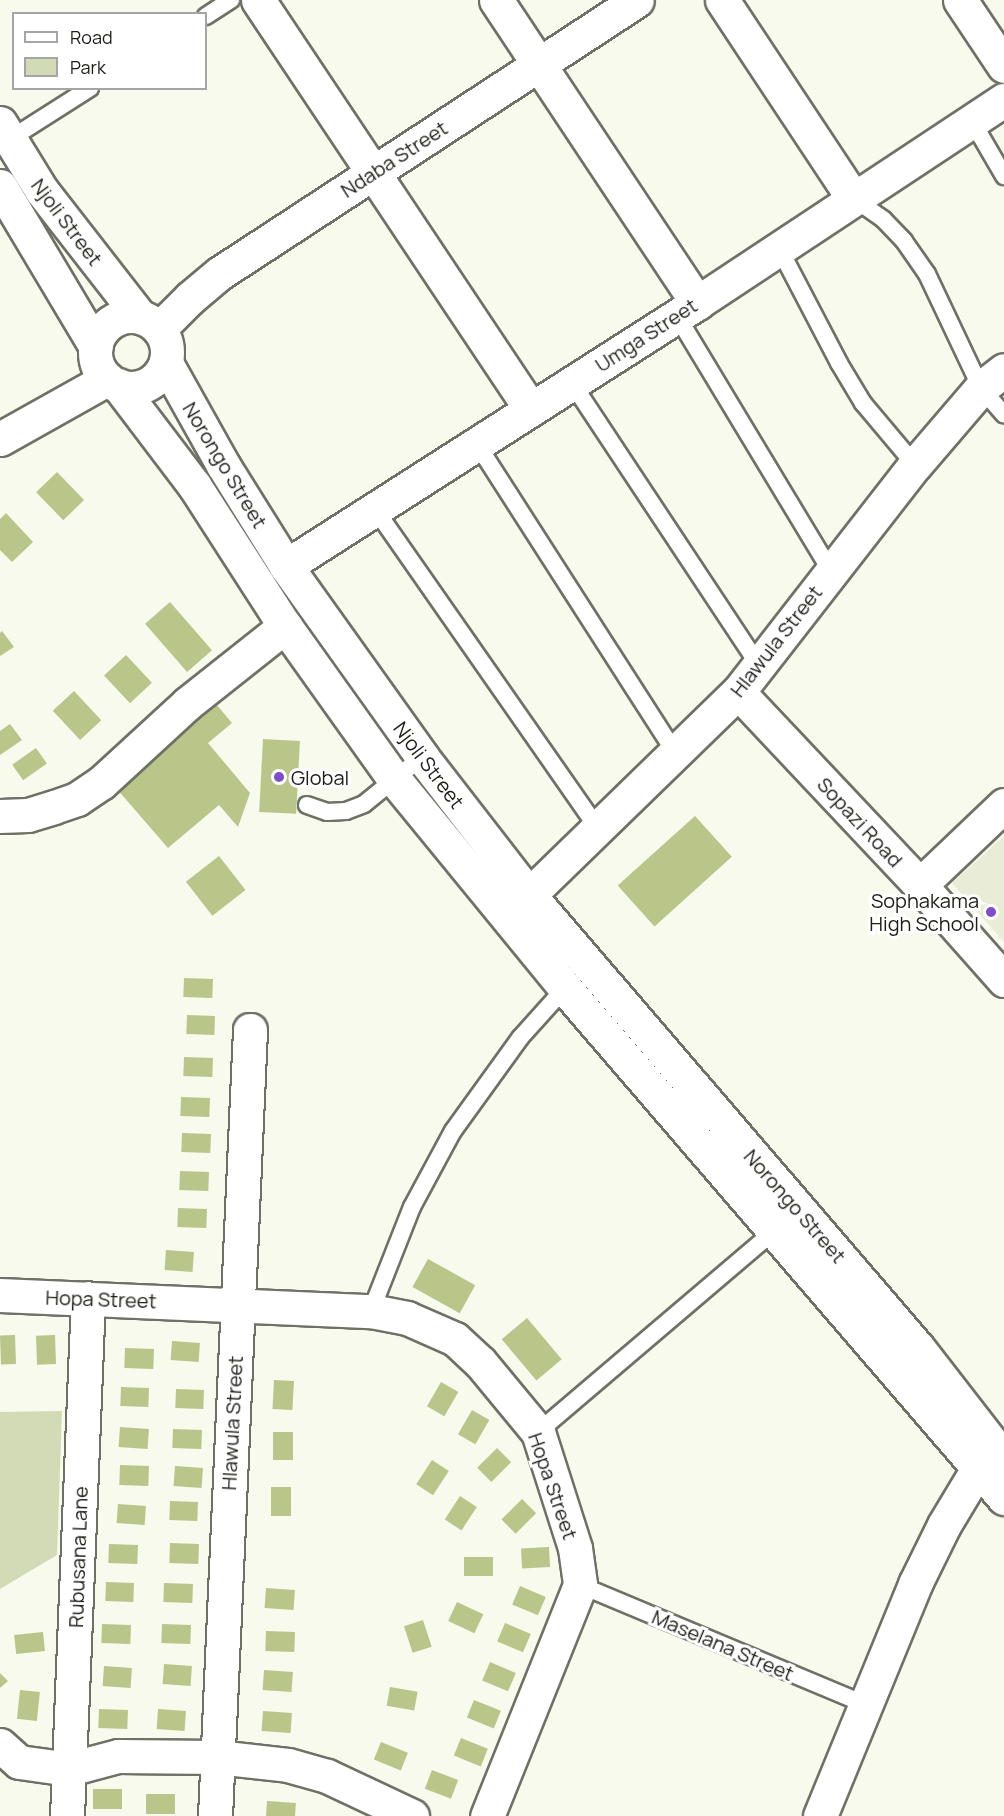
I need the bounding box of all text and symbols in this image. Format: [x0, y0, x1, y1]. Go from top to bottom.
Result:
legend [12, 12, 207, 90]
text: Road [70, 25, 113, 49]
text: Park [70, 55, 106, 79]
street label: Ndaba Street [336, 116, 452, 202]
street label: Njoli Street [27, 174, 107, 270]
street label: Umga Street [591, 293, 701, 377]
street label: Norongo Street [178, 398, 272, 532]
street label: Hlawula Street [725, 580, 827, 702]
street label: Njoli Street [389, 717, 469, 813]
place label: Global [291, 765, 349, 789]
marker: Global [272, 770, 286, 784]
street label: Sopazi Road [812, 772, 908, 872]
place label: Sophakama High School [869, 888, 979, 935]
marker: Sophakama High School [984, 905, 998, 919]
street label: Norongo Street [739, 1144, 851, 1268]
street label: Hopa Street [45, 1285, 157, 1313]
street label: Hlawula Street [216, 1355, 248, 1491]
street label: Hopa Street [524, 1430, 582, 1542]
street label: Rubusana Lane [64, 1486, 92, 1628]
street label: Maselana Street [649, 1604, 797, 1686]

